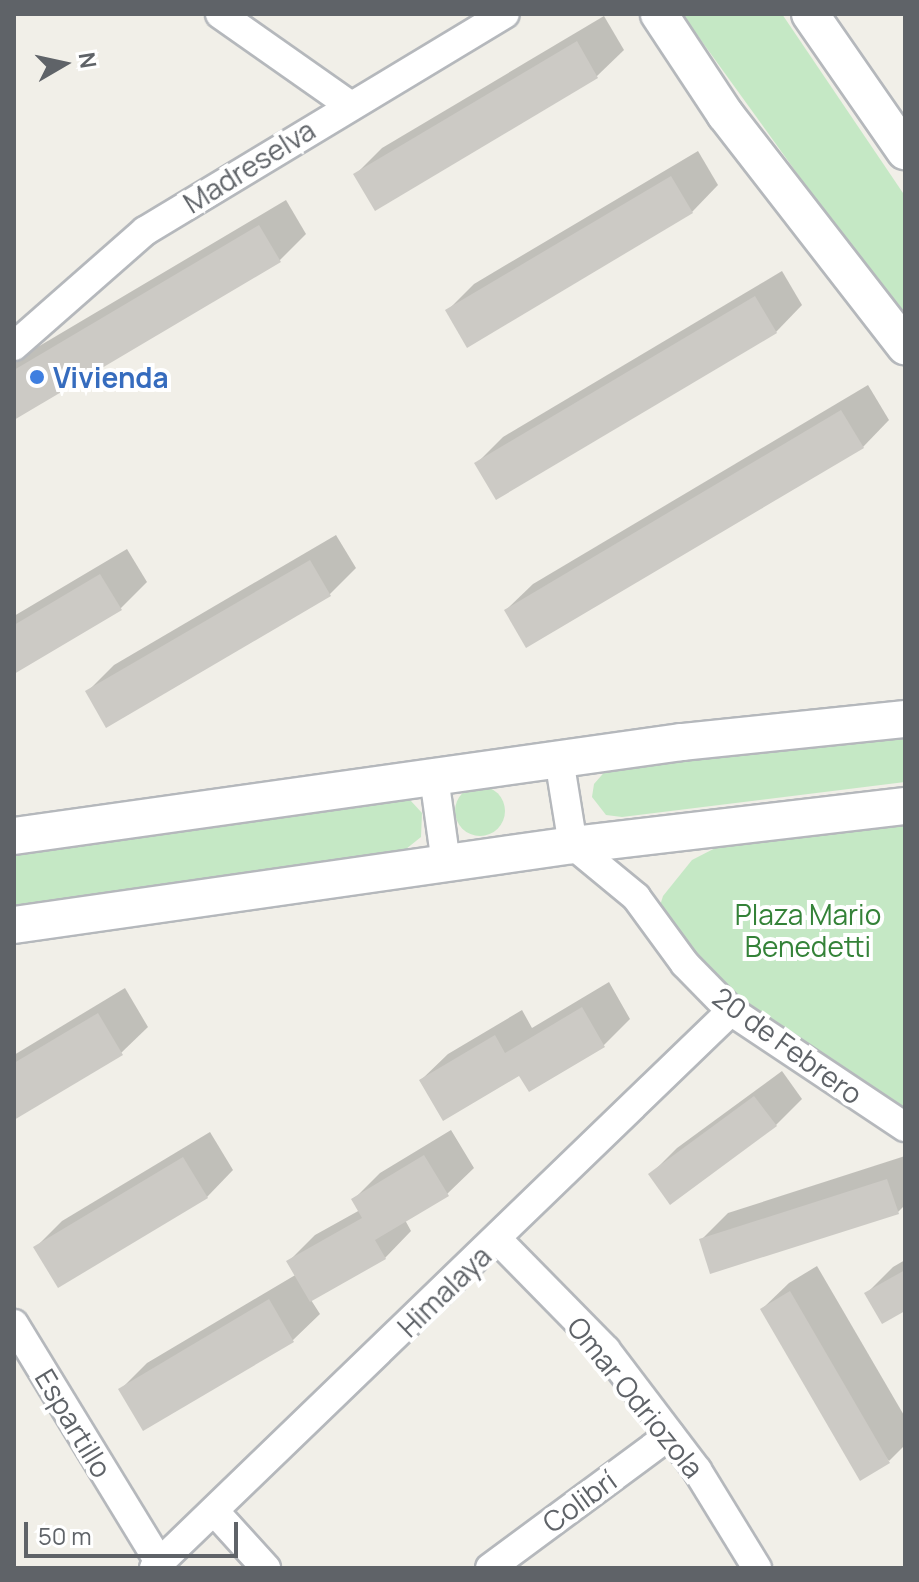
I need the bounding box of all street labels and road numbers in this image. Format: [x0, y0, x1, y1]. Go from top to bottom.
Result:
street label: Madreselva [177, 112, 321, 220]
street label: 20 de Febrero [707, 980, 869, 1110]
street label: Himalaya [391, 1239, 497, 1343]
street label: Omar Odriozola [561, 1310, 711, 1484]
street label: Espartillo [29, 1363, 119, 1483]
street label: Colibrí [536, 1463, 622, 1539]

